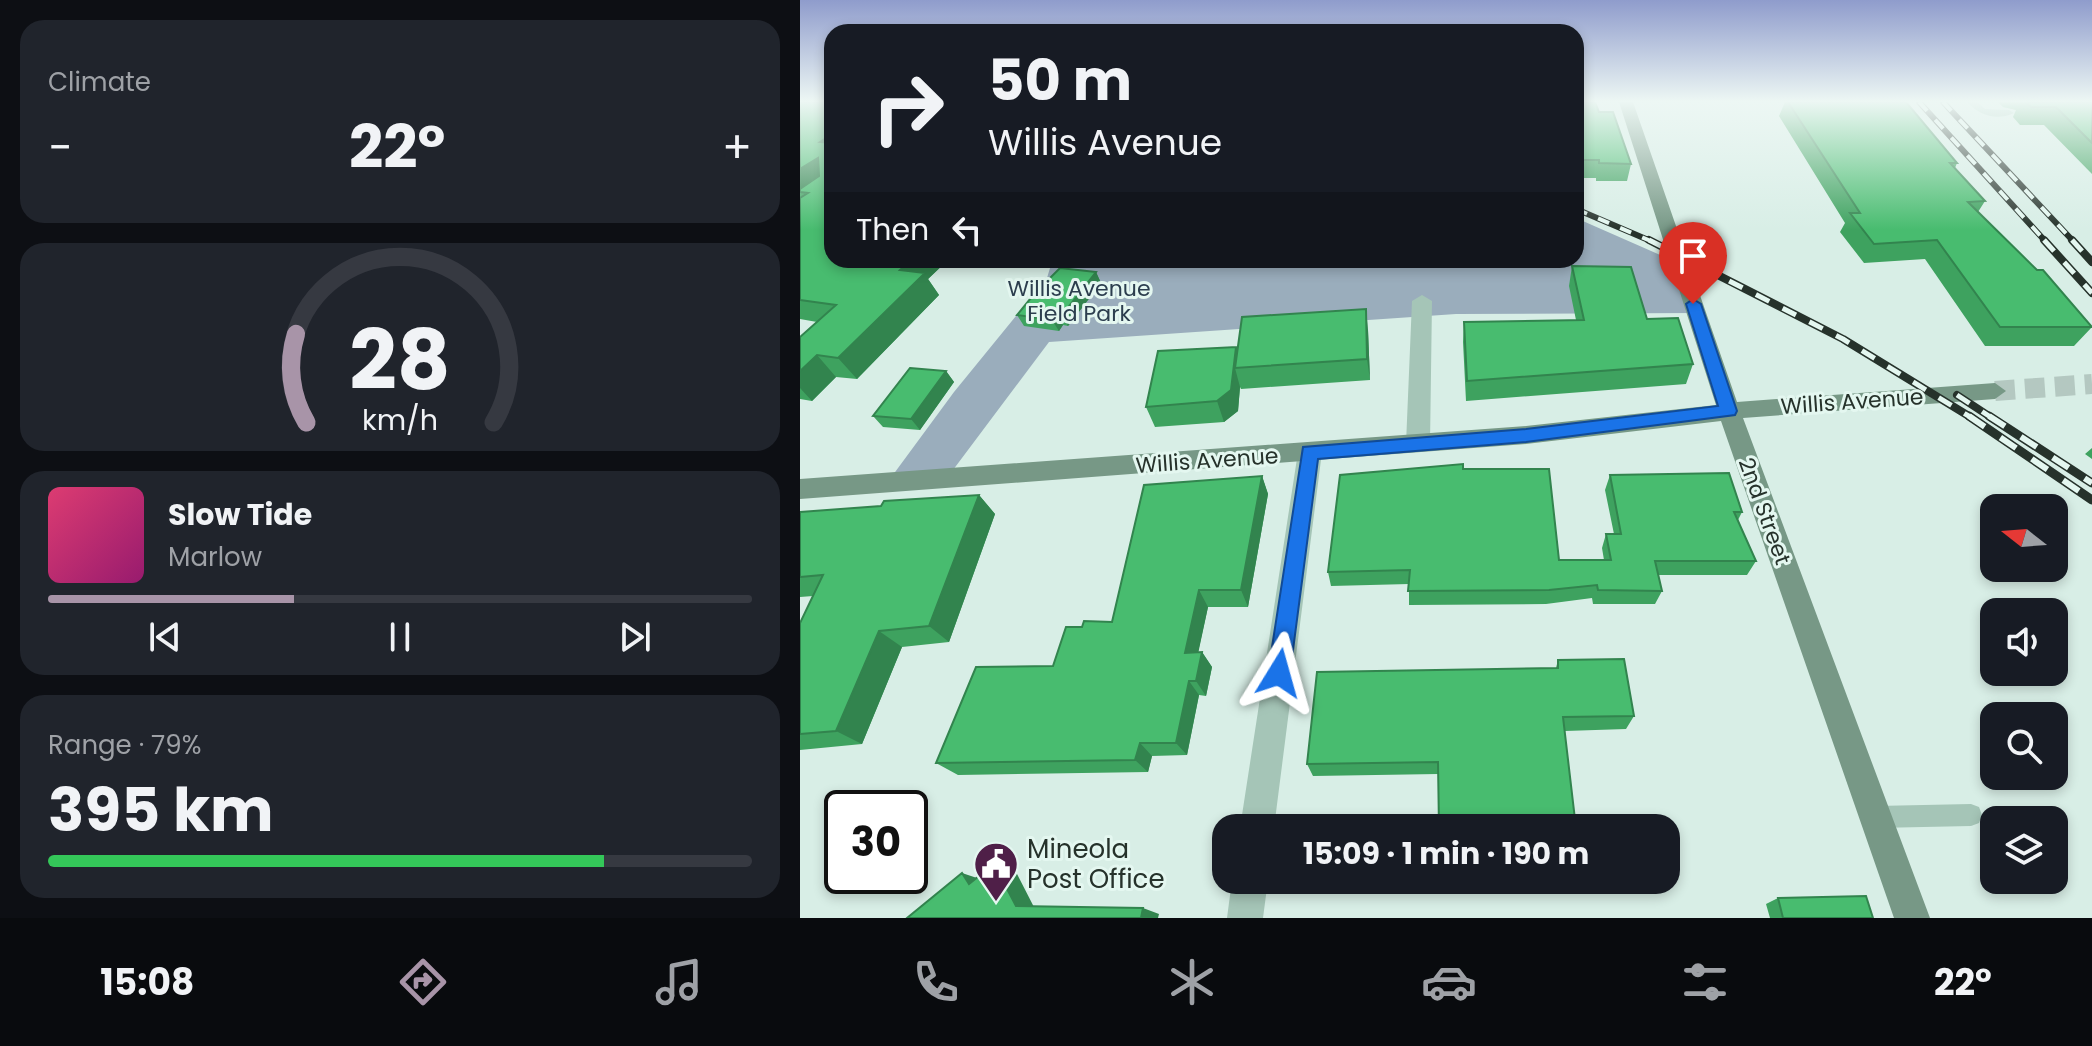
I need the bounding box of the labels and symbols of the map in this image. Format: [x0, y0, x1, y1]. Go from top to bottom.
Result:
pin [1659, 222, 1727, 304]
park label: Willis Avenue Field Park [1007, 273, 1151, 329]
street label: Willis Avenue [1780, 381, 1924, 422]
street label: Willis Avenue [1135, 440, 1279, 481]
street label: 2nd Street [1731, 453, 1798, 569]
north arrow [1980, 494, 2068, 582]
position arrow [1237, 631, 1321, 715]
speed limit sign: 30 [824, 790, 928, 894]
place label: Mineola Post Office [1027, 831, 1165, 897]
public building icon: Mineola Post Office [972, 840, 1020, 903]

